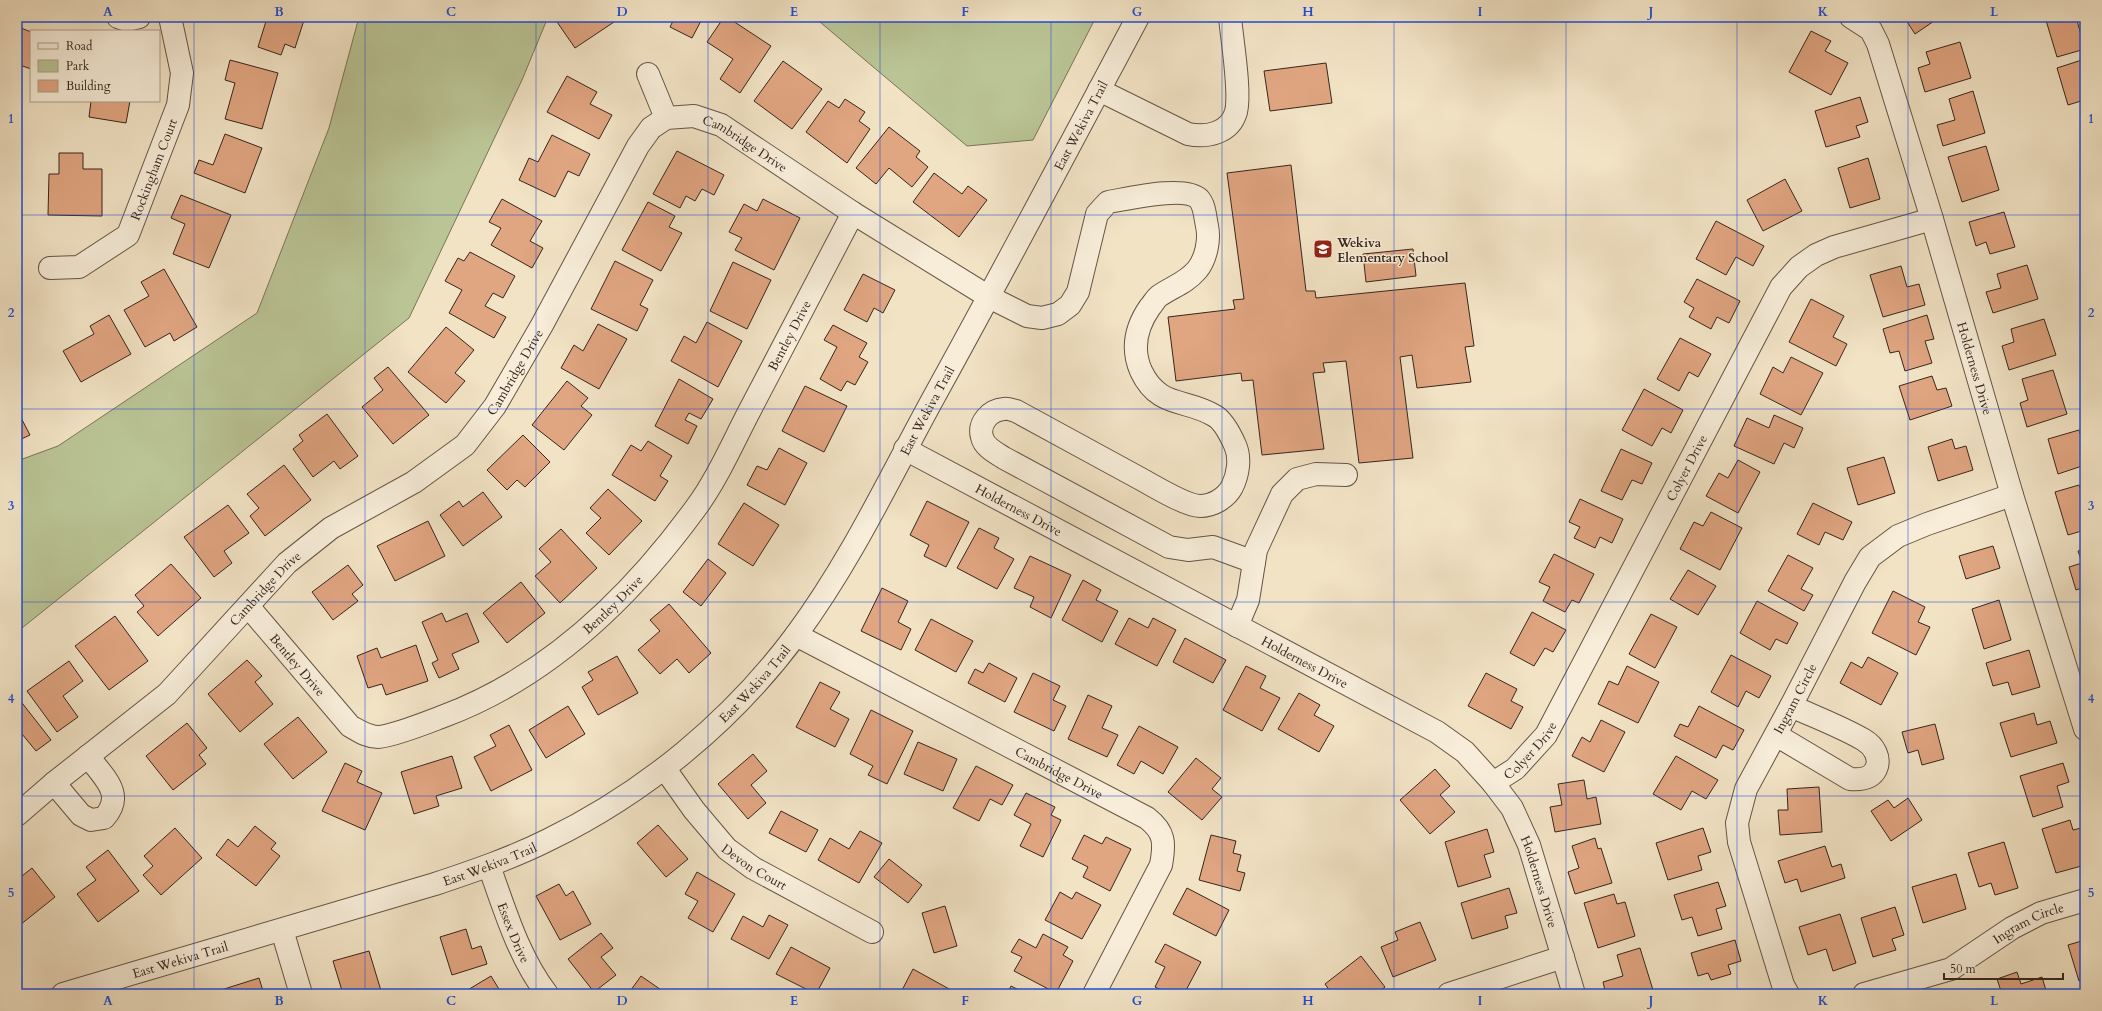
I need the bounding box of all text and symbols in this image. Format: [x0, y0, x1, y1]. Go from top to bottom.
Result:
text: A [103, 3, 113, 21]
text: B [274, 3, 284, 21]
text: C [446, 3, 456, 21]
text: D [616, 3, 628, 21]
text: E [790, 3, 798, 21]
text: F [961, 3, 969, 21]
text: G [1132, 3, 1143, 21]
text: H [1302, 3, 1314, 21]
text: I [1477, 3, 1483, 21]
text: J [1647, 3, 1654, 21]
text: K [1818, 3, 1829, 21]
text: L [1990, 3, 1999, 21]
legend [30, 30, 160, 102]
text: Road [66, 38, 93, 54]
text: Park [66, 58, 90, 74]
street label: East Wekiva Trail [1050, 77, 1113, 174]
text: Building [66, 78, 111, 94]
text: 1 [8, 110, 14, 128]
text: 1 [2088, 110, 2094, 128]
street label: Cambridge Drive [700, 111, 791, 177]
street label: Rockingham Court [127, 116, 182, 223]
place label: Wekiva Elementary School [1336, 234, 1449, 267]
school or university icon: Wekiva Elementary School [1312, 238, 1334, 260]
street label: Bentley Drive [764, 297, 816, 374]
text: 2 [8, 304, 15, 322]
text: 2 [2088, 304, 2095, 322]
street label: Holderness Drive [1952, 320, 1996, 417]
street label: Cambridge Drive [483, 326, 548, 419]
street label: East Wekiva Trail [896, 363, 959, 459]
street label: Colyer Drive [1662, 432, 1712, 505]
street label: Holderness Drive [972, 480, 1065, 541]
text: 3 [8, 497, 15, 515]
text: 3 [2088, 497, 2095, 515]
street label: Cambridge Drive [226, 547, 305, 630]
street label: Bentley Drive [579, 572, 647, 639]
street label: Bentley Drive [265, 630, 329, 701]
street label: Holderness Drive [1258, 632, 1351, 693]
street label: East Wekiva Trail [715, 641, 796, 727]
street label: Ingram Circle [1769, 660, 1822, 737]
text: 4 [8, 690, 15, 708]
text: 4 [2088, 690, 2095, 708]
street label: Colyer Drive [1500, 719, 1562, 784]
street label: Cambridge Drive [1012, 743, 1106, 804]
street label: Holderness Drive [1516, 833, 1562, 930]
street label: East Wekiva Trail [441, 838, 540, 891]
street label: Devon Court [718, 840, 790, 895]
text: 5 [8, 884, 14, 902]
text: 5 [2088, 884, 2094, 902]
street label: Ingram Circle [1989, 899, 2066, 948]
street label: Essex Drive [493, 900, 534, 966]
street label: East Wekiva Trail [130, 937, 231, 983]
scale bar [1944, 955, 2063, 981]
text: 50 m [1950, 961, 1977, 977]
text: A [103, 992, 113, 1010]
text: B [274, 992, 284, 1010]
text: C [446, 992, 456, 1010]
text: D [616, 992, 628, 1010]
text: E [790, 992, 798, 1010]
text: F [961, 992, 969, 1010]
text: G [1132, 992, 1143, 1010]
text: H [1302, 992, 1314, 1010]
text: I [1477, 992, 1483, 1010]
text: J [1647, 992, 1654, 1010]
text: K [1818, 992, 1829, 1010]
text: L [1990, 992, 1999, 1010]

